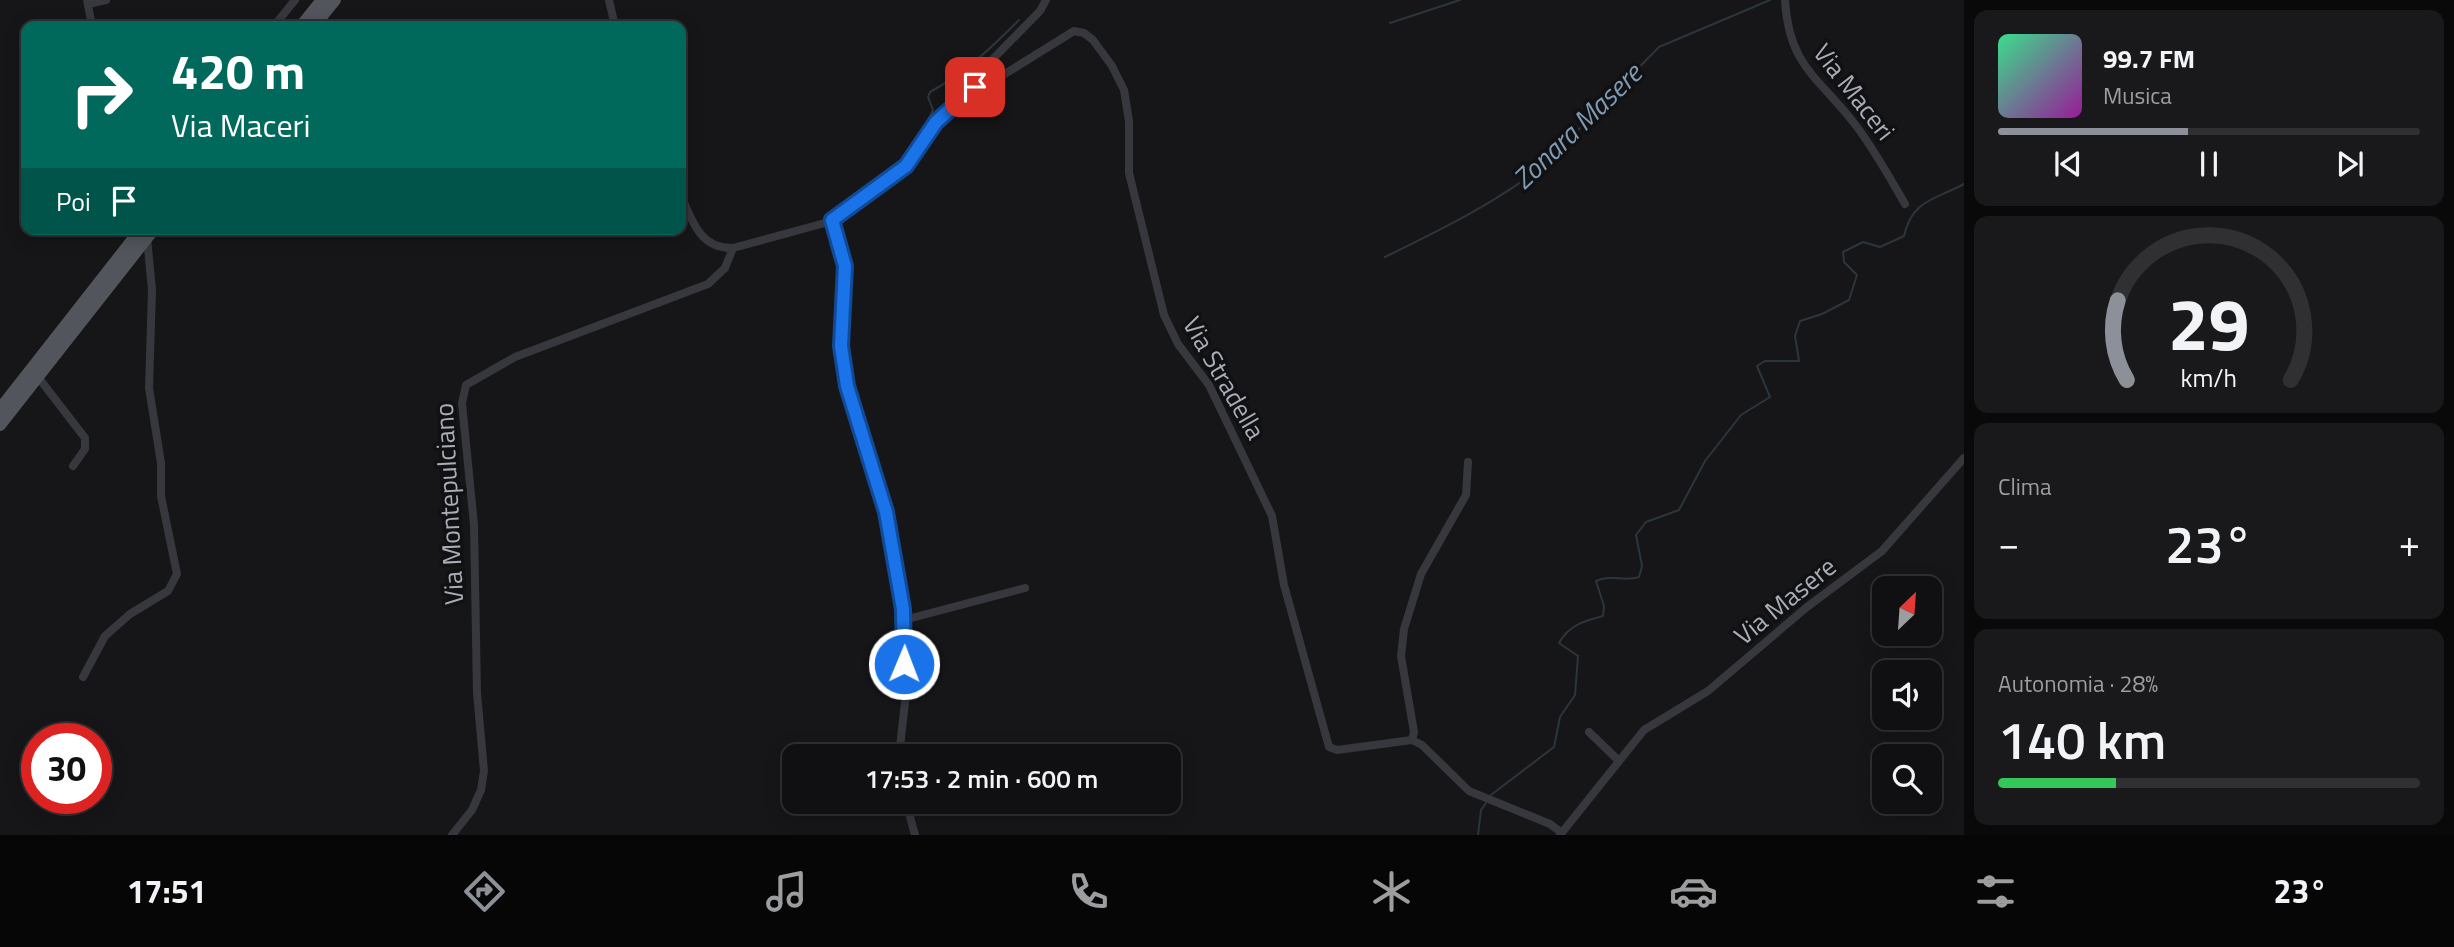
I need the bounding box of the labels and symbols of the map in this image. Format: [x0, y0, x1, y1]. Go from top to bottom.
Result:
street label: Via Maceri [1804, 35, 1905, 148]
water label: Zonara Masere [1502, 51, 1653, 199]
pin [945, 57, 1005, 117]
street label: Via Stradella [1173, 309, 1275, 447]
street label: Via Montepulciano [424, 402, 473, 606]
street label: Via Masere [1725, 547, 1844, 654]
north arrow [1872, 576, 1942, 646]
position arrow [867, 627, 941, 701]
speed limit sign: 30 [21, 723, 112, 814]

